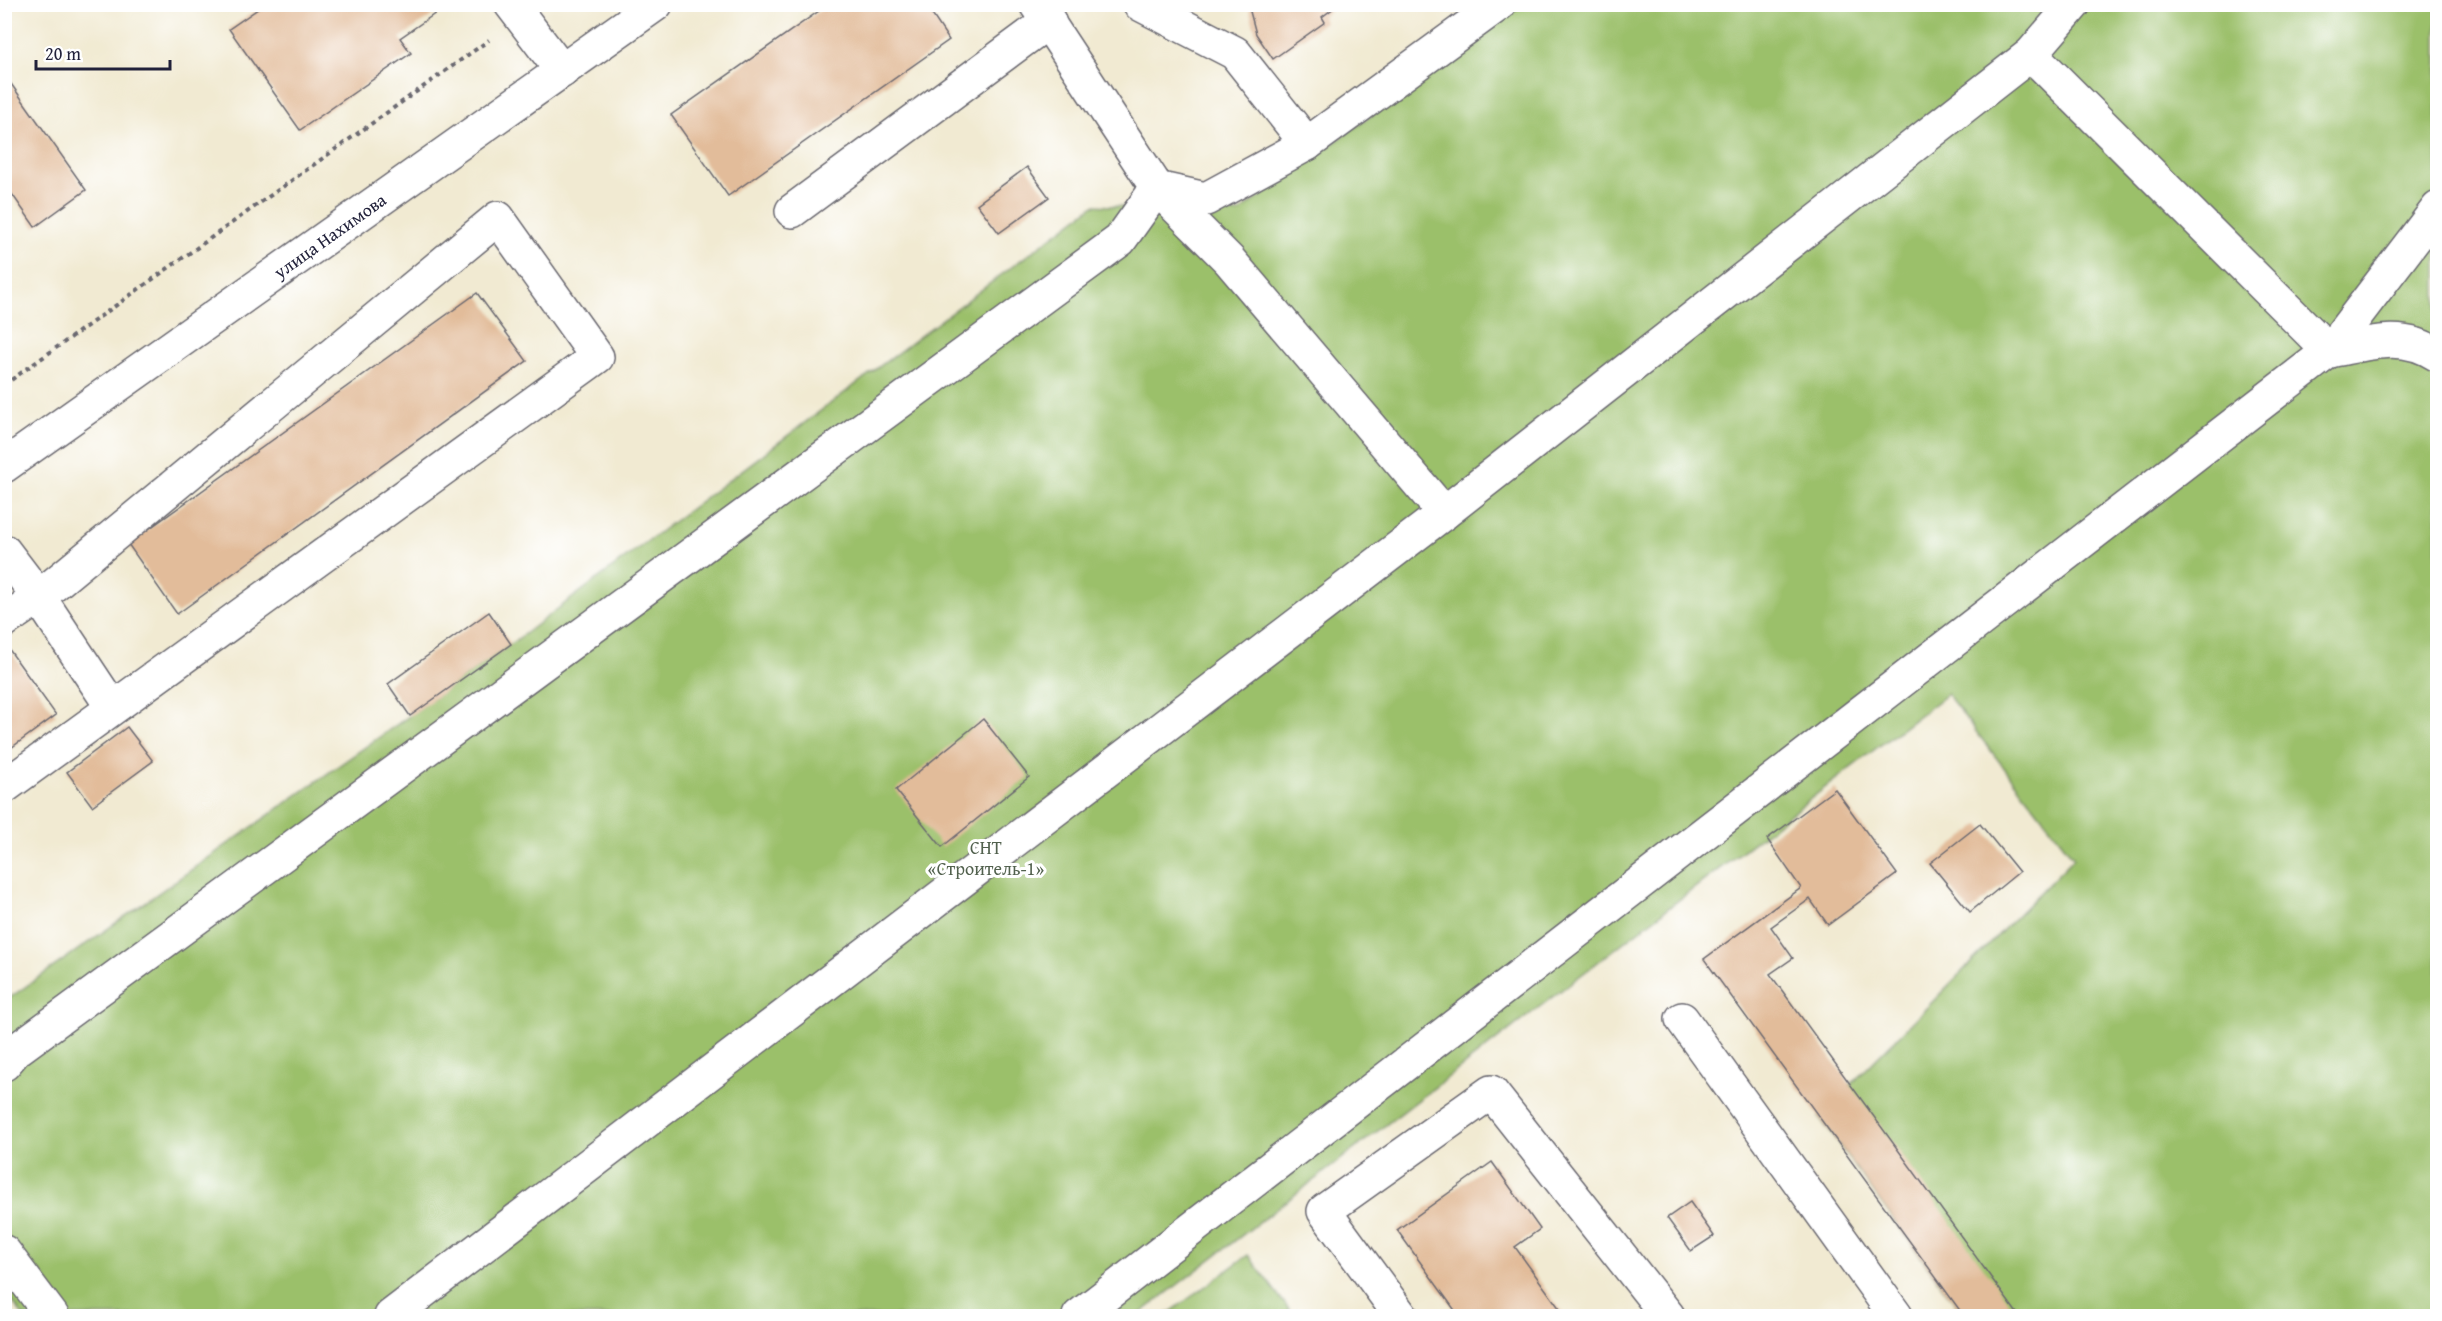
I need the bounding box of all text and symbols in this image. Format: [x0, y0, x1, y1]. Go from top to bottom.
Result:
scale bar [36, 33, 170, 71]
text: 20 m [45, 40, 81, 67]
street label: улица Нахимова [267, 186, 392, 285]
park label: СНТ «Строитель-1» [928, 834, 1044, 882]

